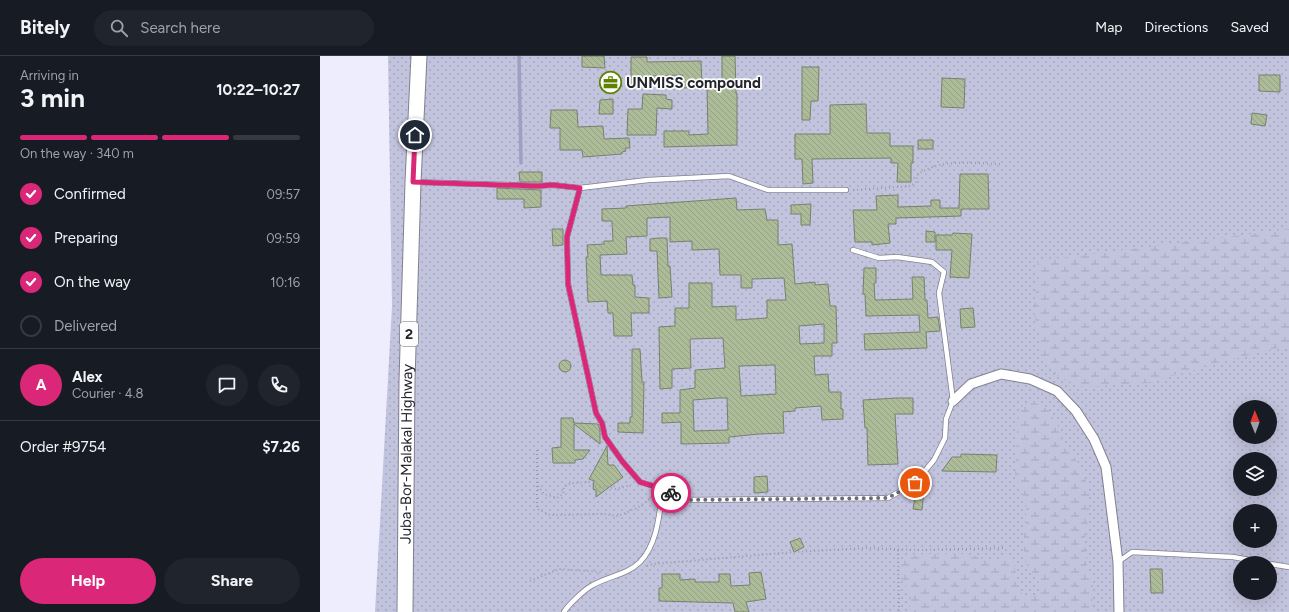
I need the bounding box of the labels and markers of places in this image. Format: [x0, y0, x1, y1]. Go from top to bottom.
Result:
office icon: UNMISS compound [598, 70, 624, 96]
place label: UNMISS compound [626, 74, 761, 92]
pin [398, 118, 432, 152]
pin [898, 466, 932, 500]

